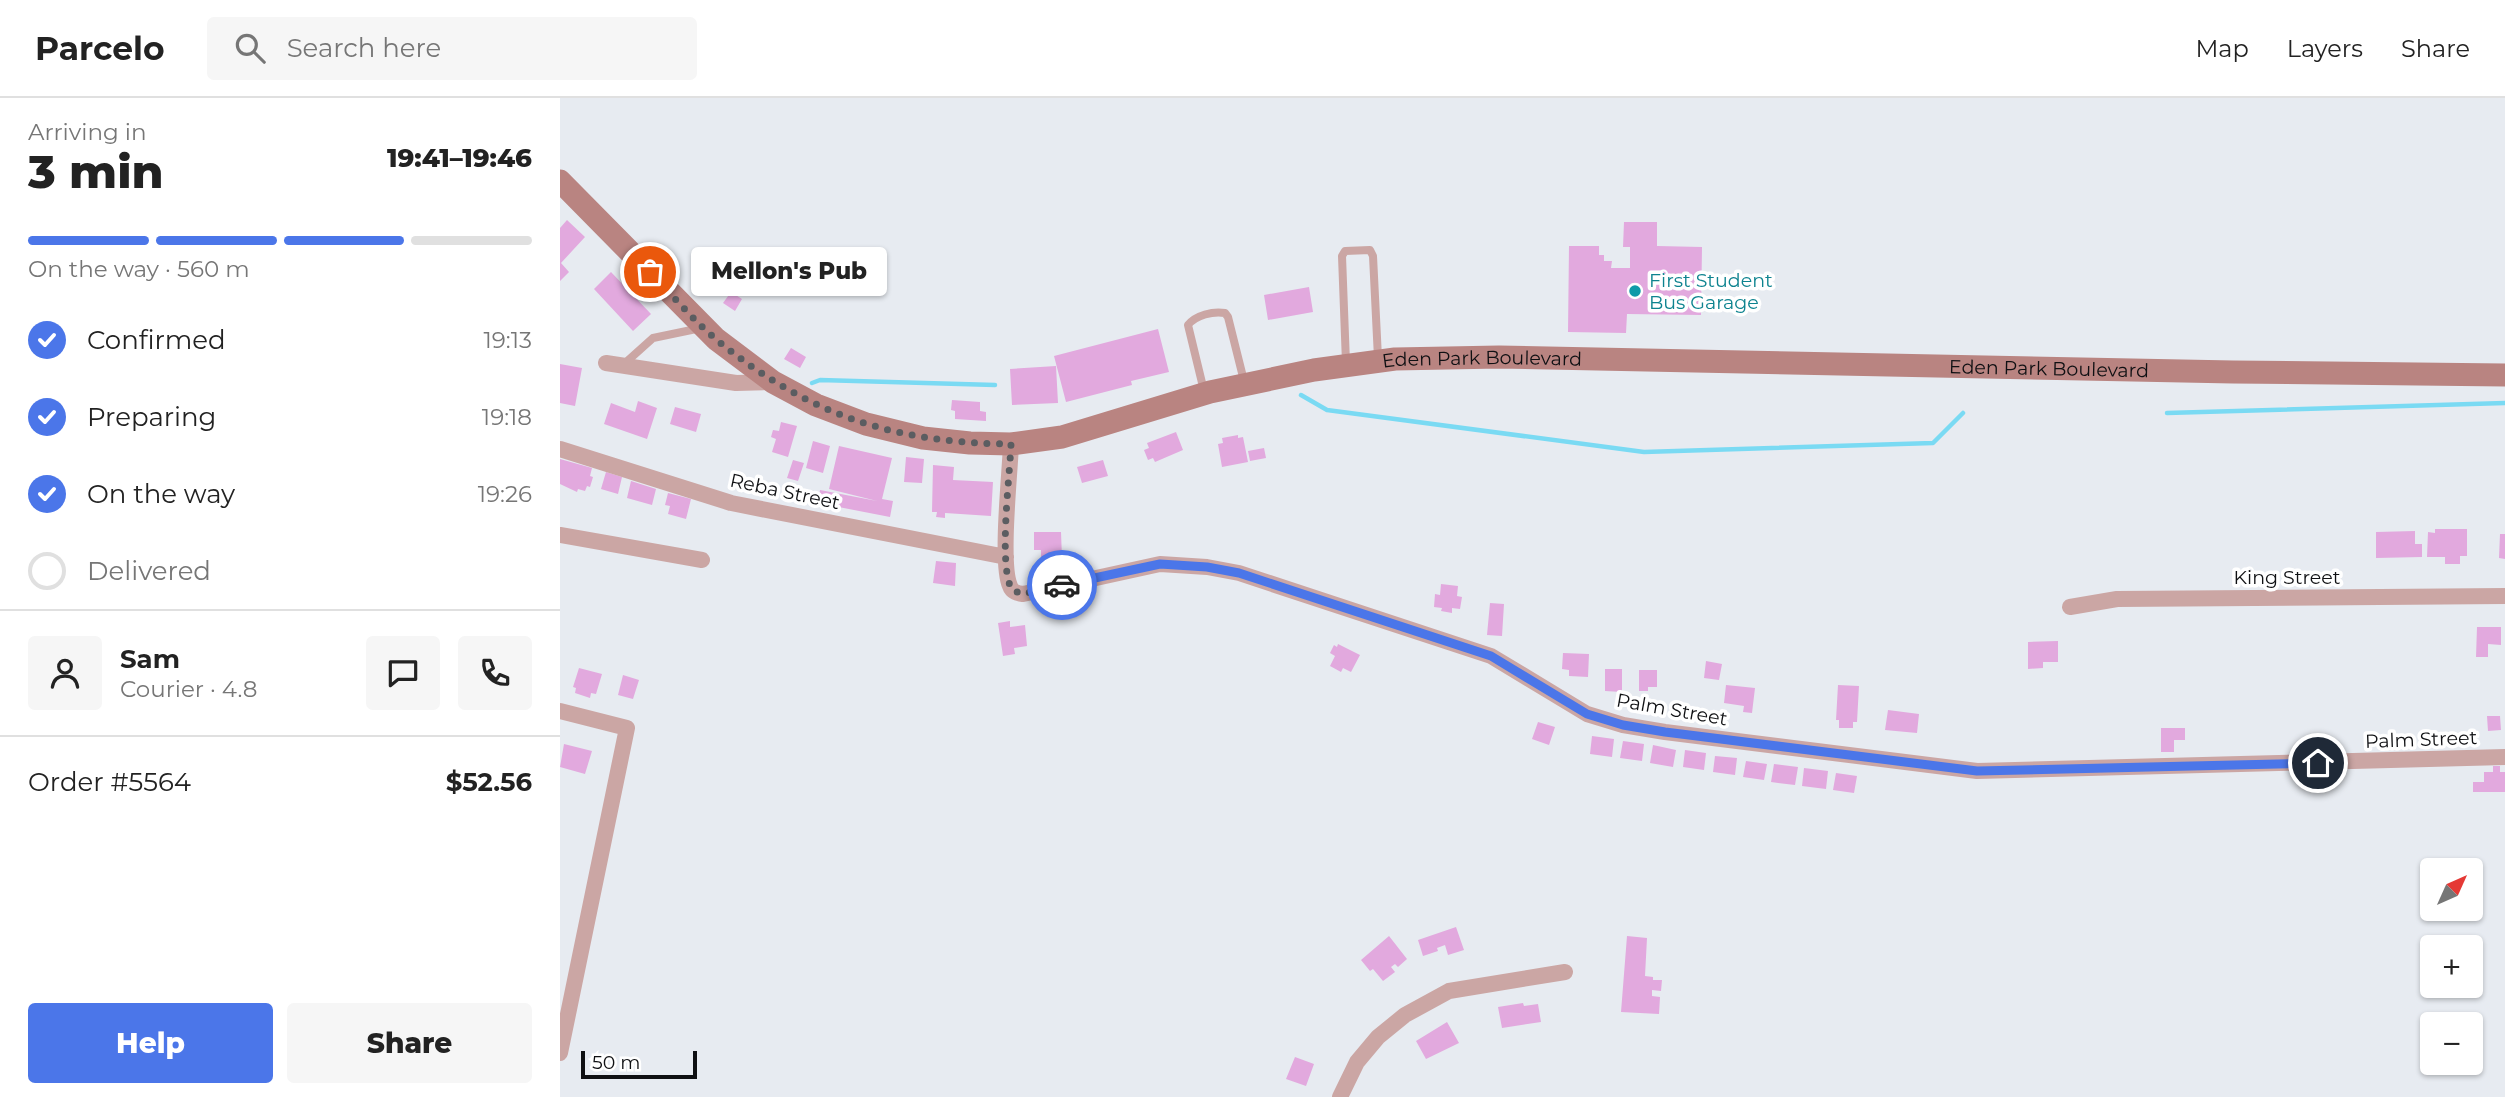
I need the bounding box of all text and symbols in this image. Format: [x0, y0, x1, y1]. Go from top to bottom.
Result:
search box [207, 17, 697, 80]
text: Parcelo [35, 28, 165, 68]
icon: search [231, 29, 269, 67]
text: Search here [287, 32, 441, 64]
text: Map [2195, 34, 2249, 63]
text: Layers [2287, 34, 2363, 63]
text: Share [2401, 34, 2470, 63]
text: Arriving in [28, 118, 147, 146]
text: 19:41–19:46 [387, 142, 532, 174]
text: 3 min [28, 143, 164, 200]
pin [620, 242, 680, 302]
callout: Mellon's Pub [692, 248, 888, 296]
icon: bag [631, 253, 669, 291]
text: On the way · 560 m [28, 255, 250, 283]
text: Mellon's Pub [711, 257, 867, 285]
place label: First Student Bus Garage [1649, 269, 1773, 314]
marker: First Student Bus Garage [1627, 283, 1643, 299]
icon: check [28, 321, 66, 359]
text: Confirmed [87, 324, 226, 356]
text: 19:13 [484, 326, 532, 354]
street label: Eden Park Boulevard [1381, 346, 1582, 373]
street label: Eden Park Boulevard [1949, 355, 2149, 382]
icon: check [28, 398, 66, 436]
text: Preparing [87, 401, 216, 433]
text: 19:18 [482, 403, 532, 431]
street label: Reba Street [728, 469, 842, 514]
icon: check [28, 475, 66, 513]
text: On the way [87, 478, 235, 510]
text: 19:26 [478, 480, 532, 508]
courier [1027, 550, 1097, 620]
text: Delivered [87, 555, 211, 587]
icon: car [1043, 566, 1081, 604]
street label: King Street [2234, 566, 2341, 589]
button: person [28, 636, 102, 710]
button: chat [366, 636, 440, 710]
button: phone [458, 636, 532, 710]
text: Sam [120, 643, 180, 675]
text: Courier · 4.8 [120, 675, 257, 703]
street label: Palm Street [1615, 688, 1729, 731]
street label: Palm Street [2365, 726, 2478, 753]
pin [2288, 733, 2348, 793]
icon: home [2299, 744, 2337, 782]
text: Order #5564 [28, 766, 191, 798]
text: $52.56 [446, 766, 532, 798]
north arrow [2420, 858, 2483, 920]
map controls [2420, 858, 2483, 1075]
button: + [2420, 935, 2483, 998]
button: Help [28, 1003, 273, 1083]
button: Share [287, 1003, 532, 1083]
button: − [2420, 1012, 2483, 1075]
scale bar [581, 1048, 696, 1080]
text: 50 m [592, 1051, 640, 1074]

